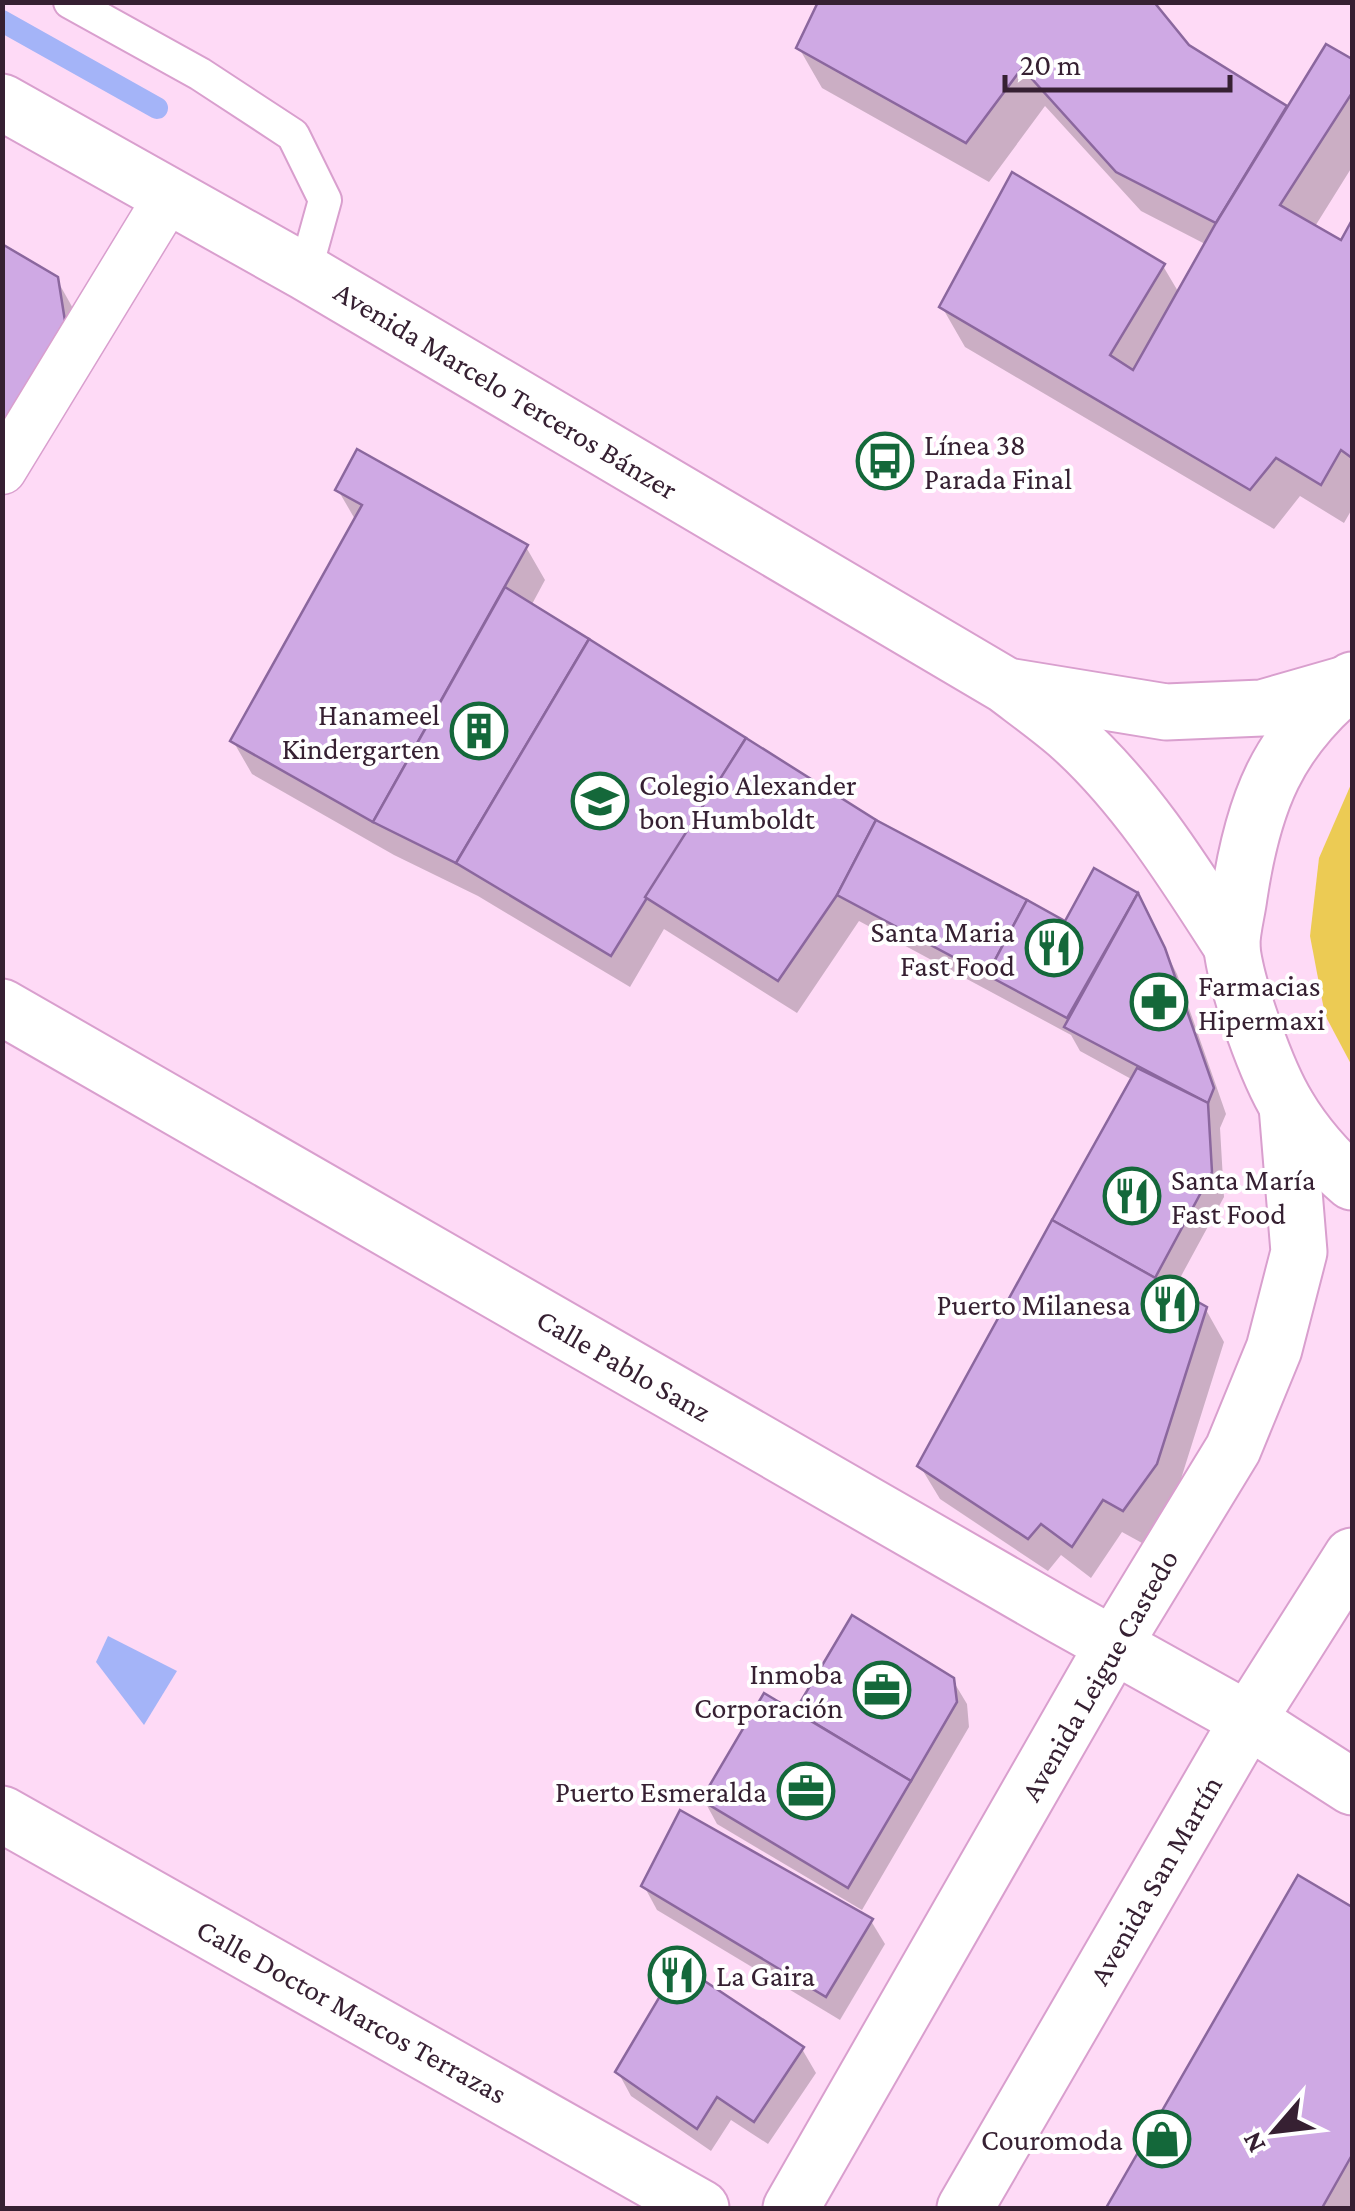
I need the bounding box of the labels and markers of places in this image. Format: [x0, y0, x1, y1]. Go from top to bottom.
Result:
place label: Línea 38 Parada Final [924, 428, 1072, 495]
bus stop icon: Línea 38 Parada Final [855, 431, 915, 491]
place label: Hanameel Kindergarten [282, 698, 440, 766]
building icon: Hanameel Kindergarten [449, 701, 509, 761]
place label: Colegio Alexander bon Humboldt [639, 768, 857, 835]
school or university icon: Colegio Alexander bon Humboldt [570, 771, 630, 831]
place label: Santa Maria Fast Food [870, 915, 1015, 982]
restaurant icon: Santa Maria Fast Food [1024, 918, 1084, 978]
place label: Farmacias Hipermaxi [1198, 969, 1325, 1037]
pharmacy icon: Farmacias Hipermaxi [1129, 972, 1189, 1032]
place label: Santa María Fast Food [1171, 1163, 1316, 1230]
restaurant icon: Santa María Fast Food [1102, 1166, 1162, 1226]
restaurant icon: Puerto Milanesa [1140, 1274, 1200, 1334]
place label: Puerto Milanesa [936, 1288, 1131, 1321]
place label: Inmoba Corporación [694, 1657, 843, 1725]
office icon: Inmoba Corporación [852, 1660, 912, 1720]
office icon: Puerto Esmeralda [776, 1761, 836, 1821]
place label: Puerto Esmeralda [555, 1775, 767, 1808]
restaurant icon: La Gaira [647, 1945, 707, 2005]
place label: La Gaira [716, 1959, 815, 1992]
shop icon: Couromoda [1132, 2109, 1192, 2169]
place label: Couromoda [981, 2123, 1123, 2156]

